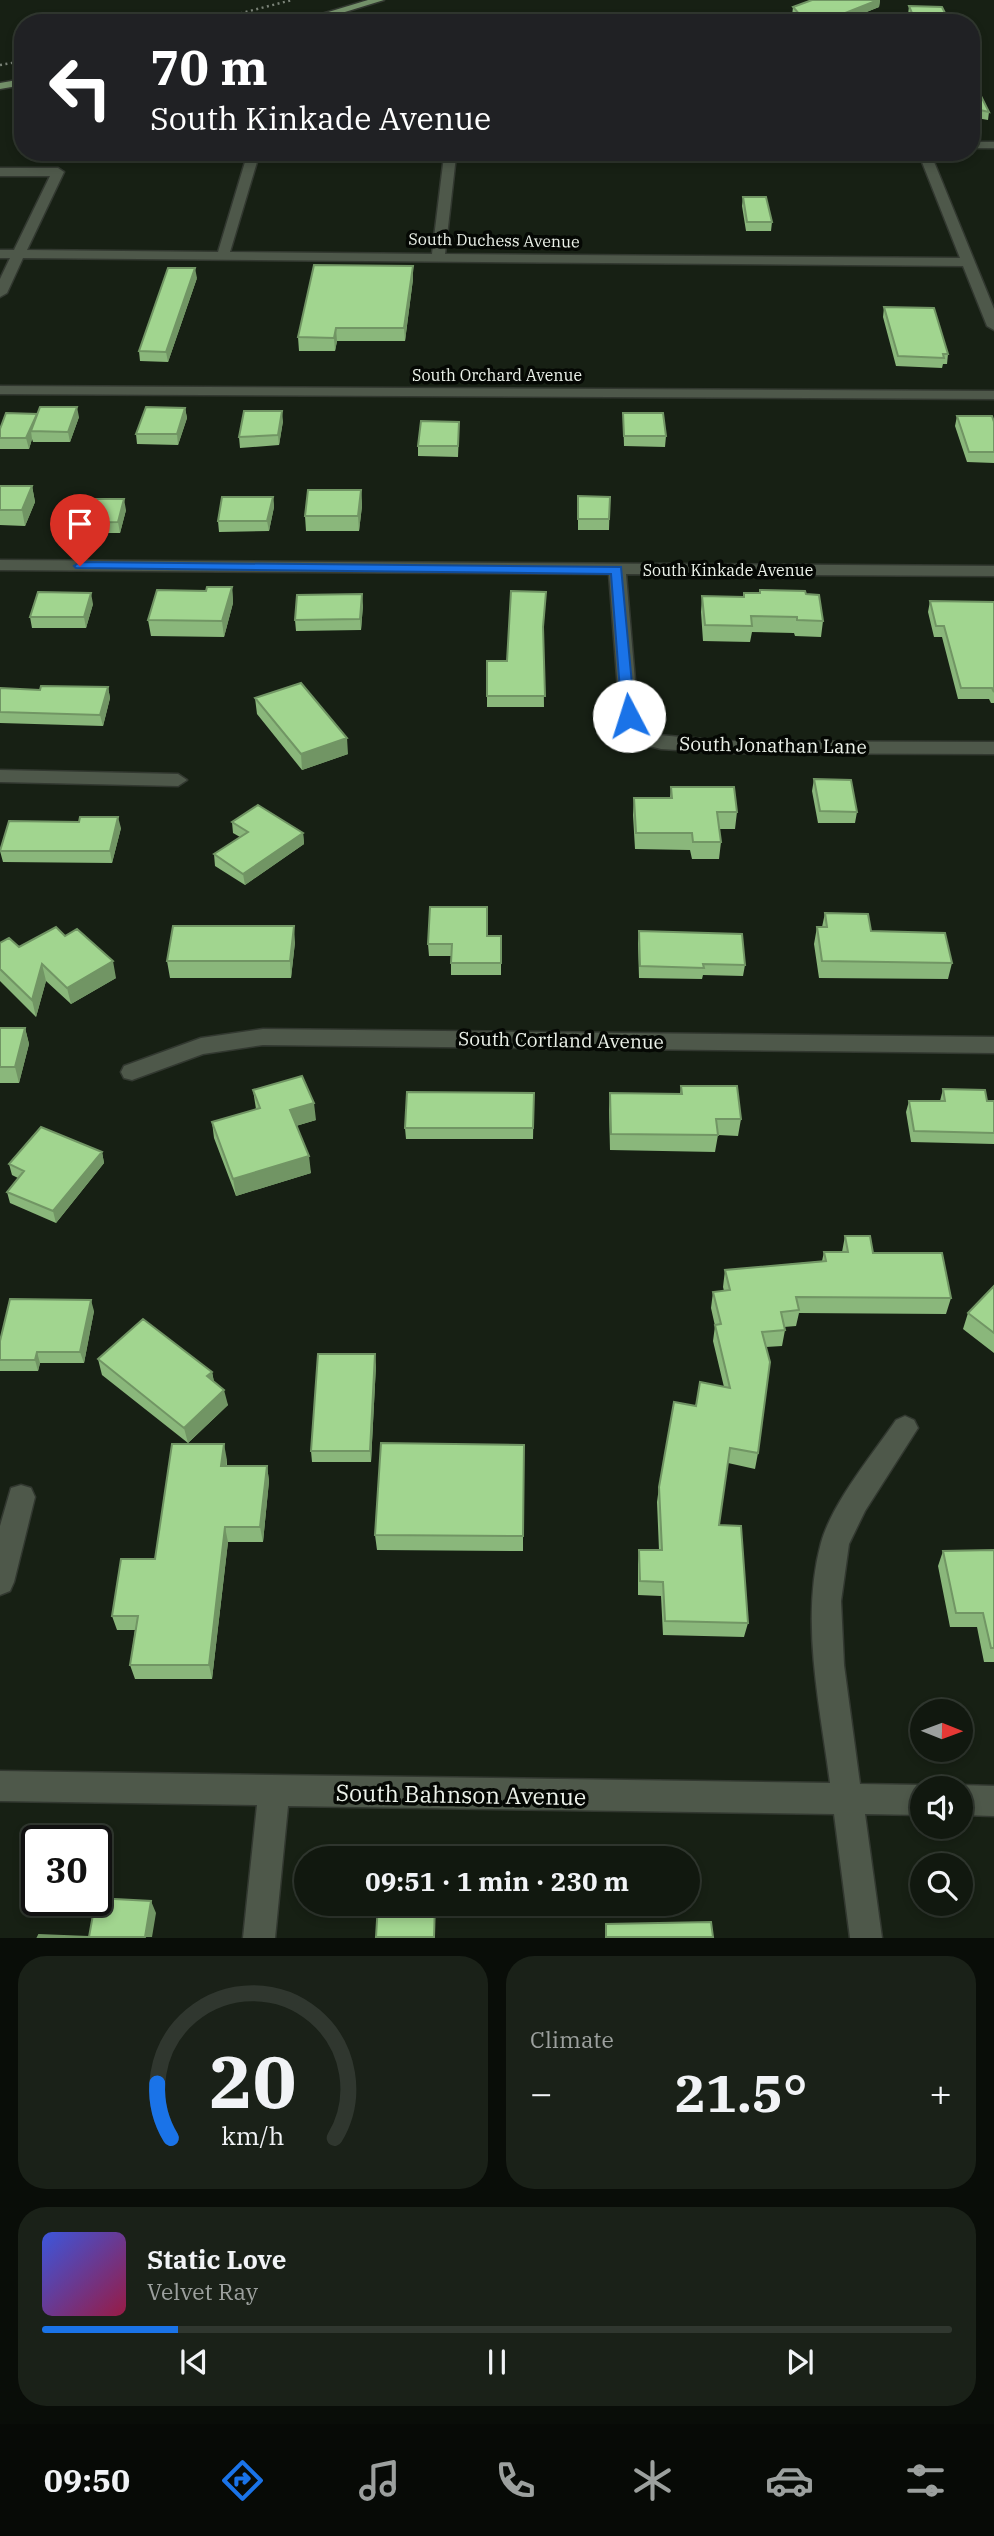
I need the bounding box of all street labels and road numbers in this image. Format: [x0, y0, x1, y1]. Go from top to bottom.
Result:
street label: South Duchess Avenue [408, 229, 580, 251]
street label: South Orchard Avenue [412, 365, 582, 385]
street label: South Kinkade Avenue [643, 560, 813, 580]
street label: South Jonathan Lane [679, 731, 867, 759]
street label: South Cortland Avenue [458, 1026, 664, 1054]
street label: South Bahnson Avenue [335, 1777, 587, 1811]

